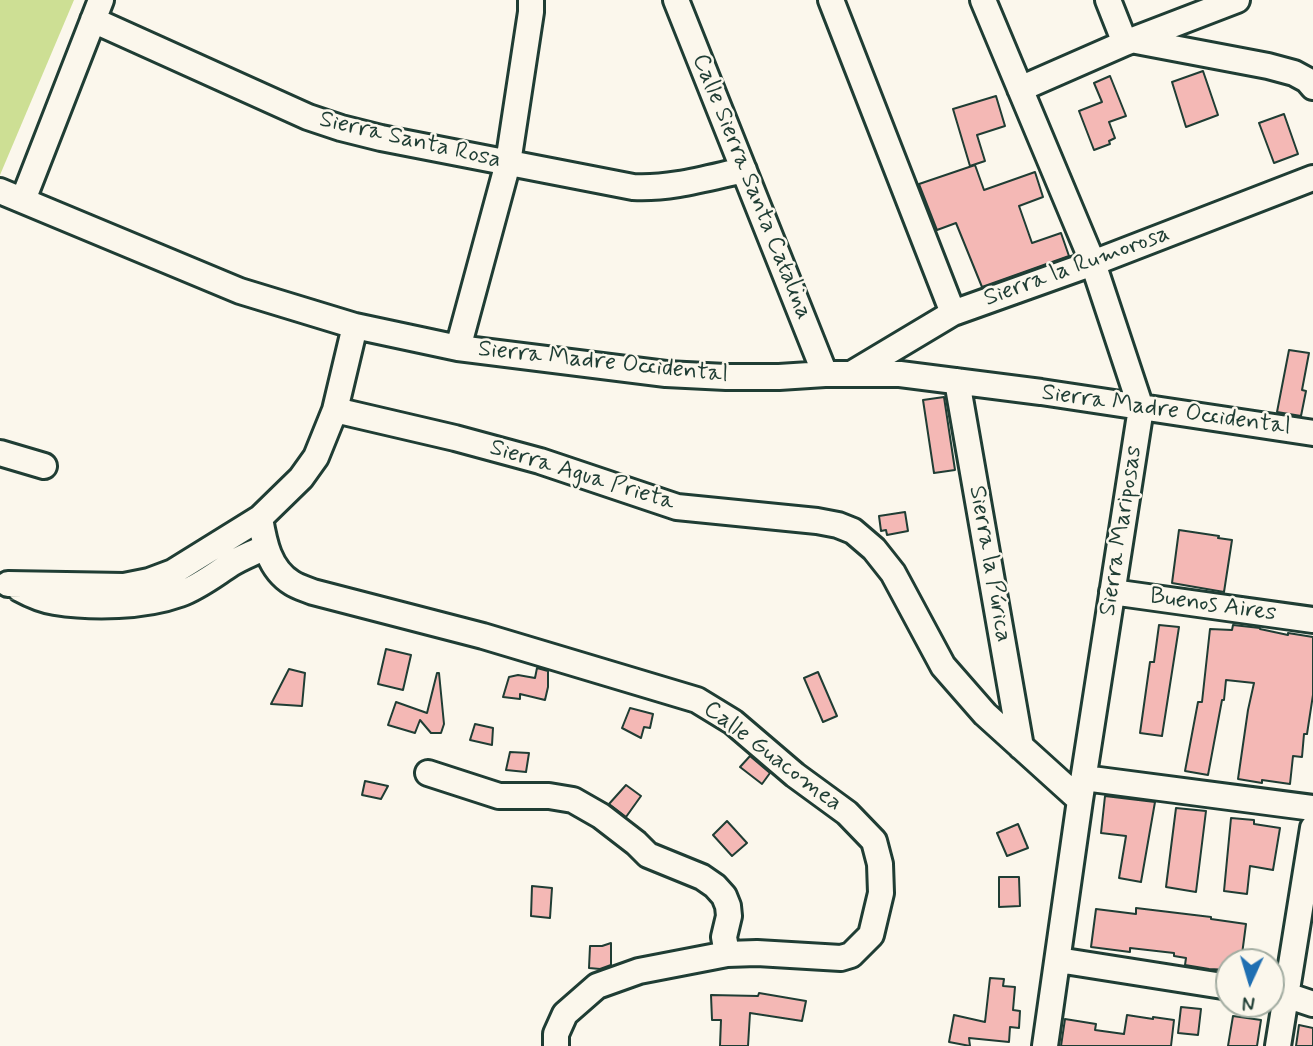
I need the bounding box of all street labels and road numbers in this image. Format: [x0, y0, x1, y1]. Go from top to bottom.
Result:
street label: Calle Sierra Santa Catalina [684, 50, 818, 324]
street label: Sierra Santa Rosa [316, 106, 504, 176]
street label: Sierra la Rumorosa [980, 220, 1174, 314]
street label: Sierra Madre Occidental [477, 336, 729, 390]
street label: Sierra Madre Occidental [1040, 379, 1292, 443]
street label: Sierra Agua Prieta [486, 434, 678, 518]
street label: Sierra Mariposas [1094, 444, 1150, 618]
street label: Sierra la Púrica [961, 484, 1017, 644]
street label: Buenos Aires [1148, 583, 1278, 629]
street label: Calle Guacomea [697, 695, 847, 819]

